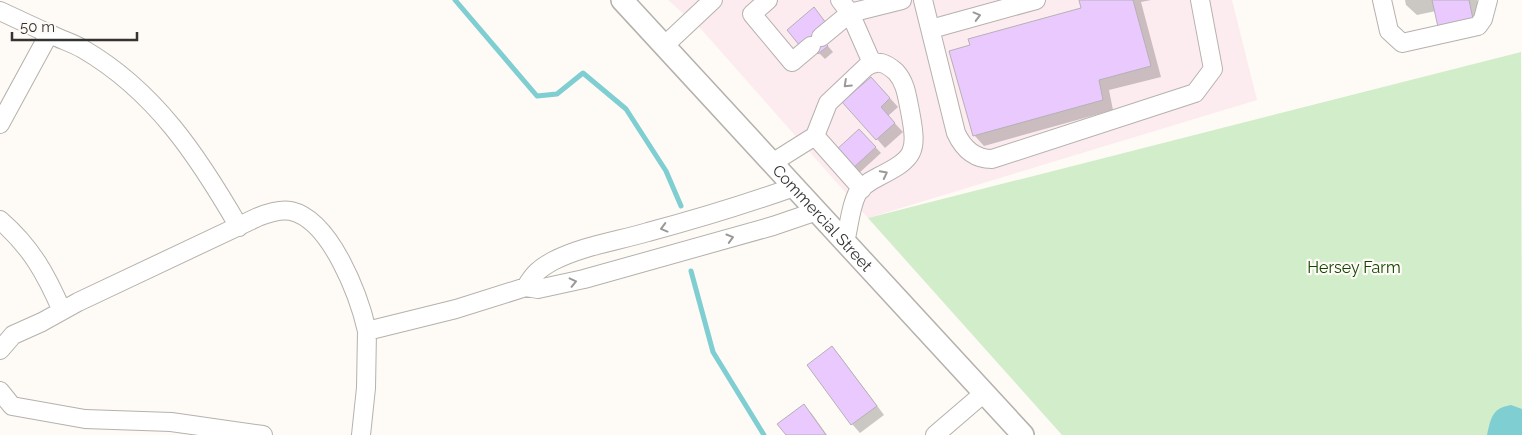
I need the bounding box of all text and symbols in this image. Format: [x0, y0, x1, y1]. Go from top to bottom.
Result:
scale bar [12, 10, 138, 42]
one-way arrow [973, 11, 982, 22]
text: 50 m [20, 18, 55, 36]
one-way arrow [844, 78, 853, 87]
street label: Commercial Street [769, 160, 877, 275]
one-way arrow [879, 170, 888, 180]
one-way arrow [660, 222, 669, 233]
one-way arrow [725, 234, 733, 244]
park label: Hersey Farm [1307, 258, 1401, 277]
one-way arrow [569, 277, 578, 288]

